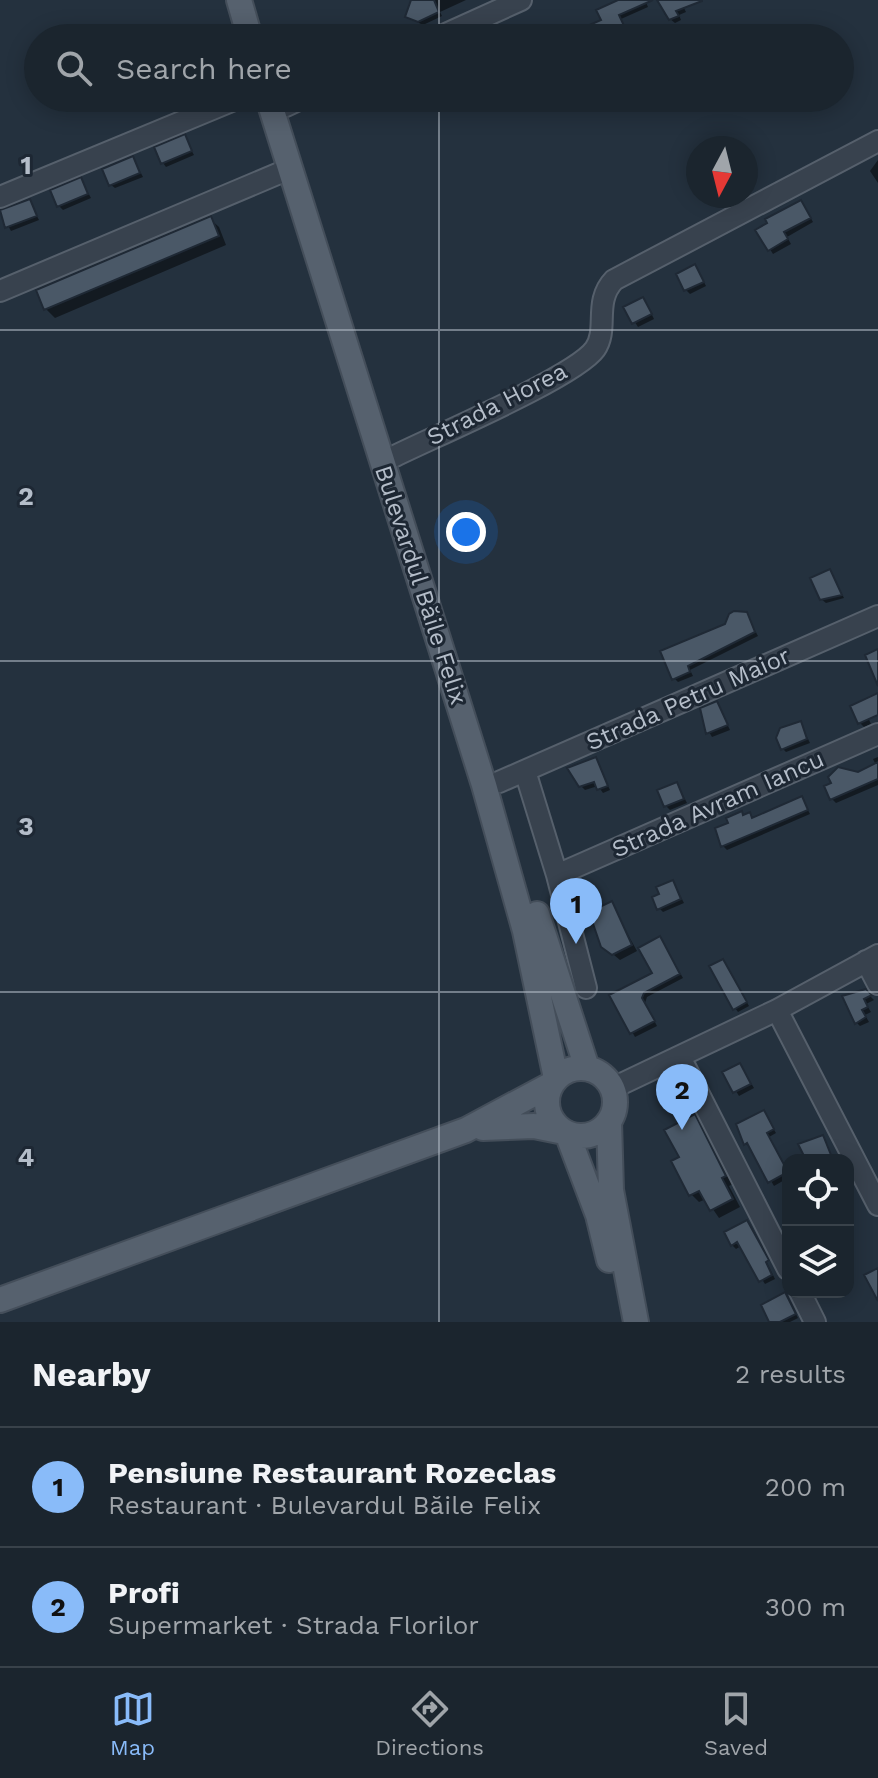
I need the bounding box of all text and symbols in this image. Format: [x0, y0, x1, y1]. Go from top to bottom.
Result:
search box [24, 24, 854, 112]
icon: search [52, 46, 96, 90]
text: Search here [116, 51, 292, 86]
north arrow [686, 136, 758, 208]
text: 1 [20, 150, 32, 180]
street label: Strada Horea [422, 357, 572, 451]
street label: Bulevardul Băile Felix [369, 462, 473, 708]
text: 2 [18, 481, 34, 511]
your location [446, 512, 486, 552]
street label: Strada Petru Maior [582, 641, 794, 757]
street label: Strada Avram Iancu [608, 745, 828, 863]
text: 3 [18, 811, 34, 841]
pin: 1 [550, 878, 602, 944]
pin: 2 [656, 1064, 708, 1130]
text: 4 [18, 1142, 35, 1172]
map controls [782, 1154, 854, 1298]
button: locate [782, 1154, 854, 1226]
button: layers [782, 1226, 854, 1298]
text: Nearby [32, 1354, 151, 1394]
text: 2 results [735, 1359, 846, 1389]
text: Pensiune Restaurant Rozeclas [108, 1455, 556, 1490]
text: 1 [52, 1472, 64, 1502]
text: 200 m [765, 1472, 846, 1502]
text: Restaurant · Bulevardul Băile Felix [108, 1490, 541, 1520]
text: Profi [108, 1575, 180, 1610]
text: 2 [50, 1592, 66, 1622]
text: 300 m [765, 1592, 846, 1622]
text: Supermarket · Strada Florilor [108, 1610, 479, 1640]
tab: Map [110, 1687, 155, 1760]
tab: Directions [375, 1687, 484, 1760]
tab: Saved [704, 1687, 768, 1760]

